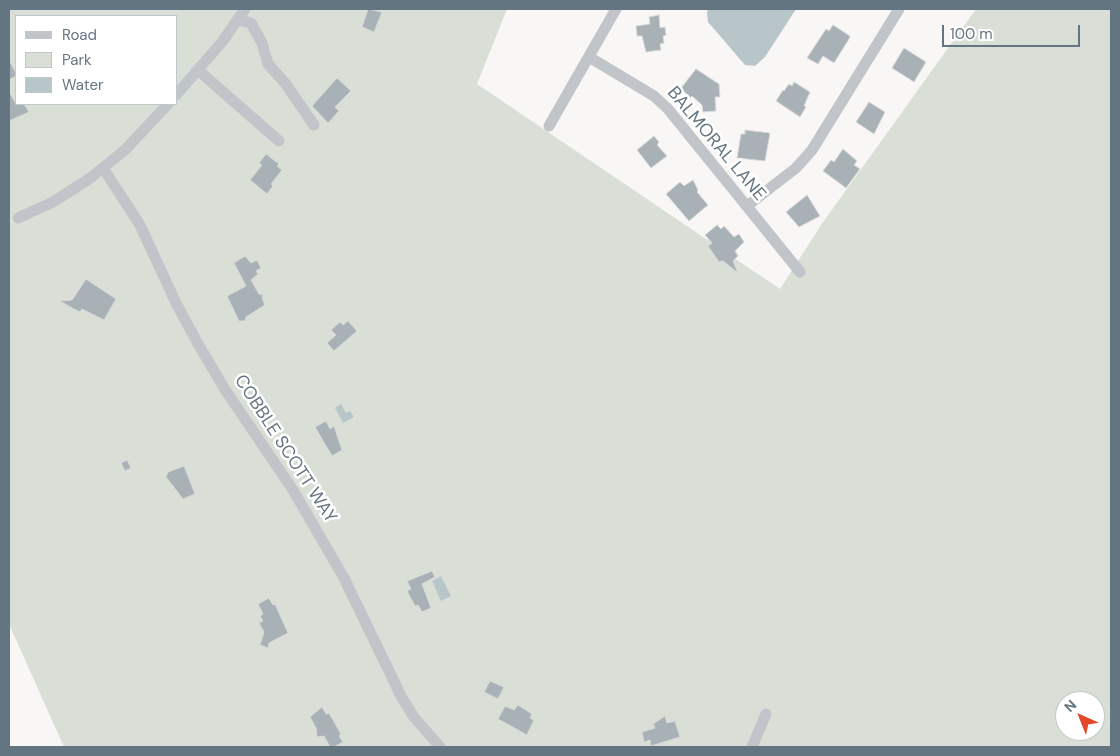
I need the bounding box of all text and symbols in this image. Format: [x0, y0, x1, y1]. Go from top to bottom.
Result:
legend [15, 15, 178, 105]
scale bar [945, 15, 1082, 47]
text: 100 m [950, 24, 993, 44]
text: Road [62, 25, 97, 45]
text: Park [62, 50, 92, 70]
text: Water [62, 75, 103, 95]
street label: BALMORAL LANE [662, 83, 770, 205]
street label: COBBLE SCOTT WAY [229, 371, 341, 527]
north arrow [1055, 691, 1105, 741]
text: N [1060, 696, 1080, 716]

